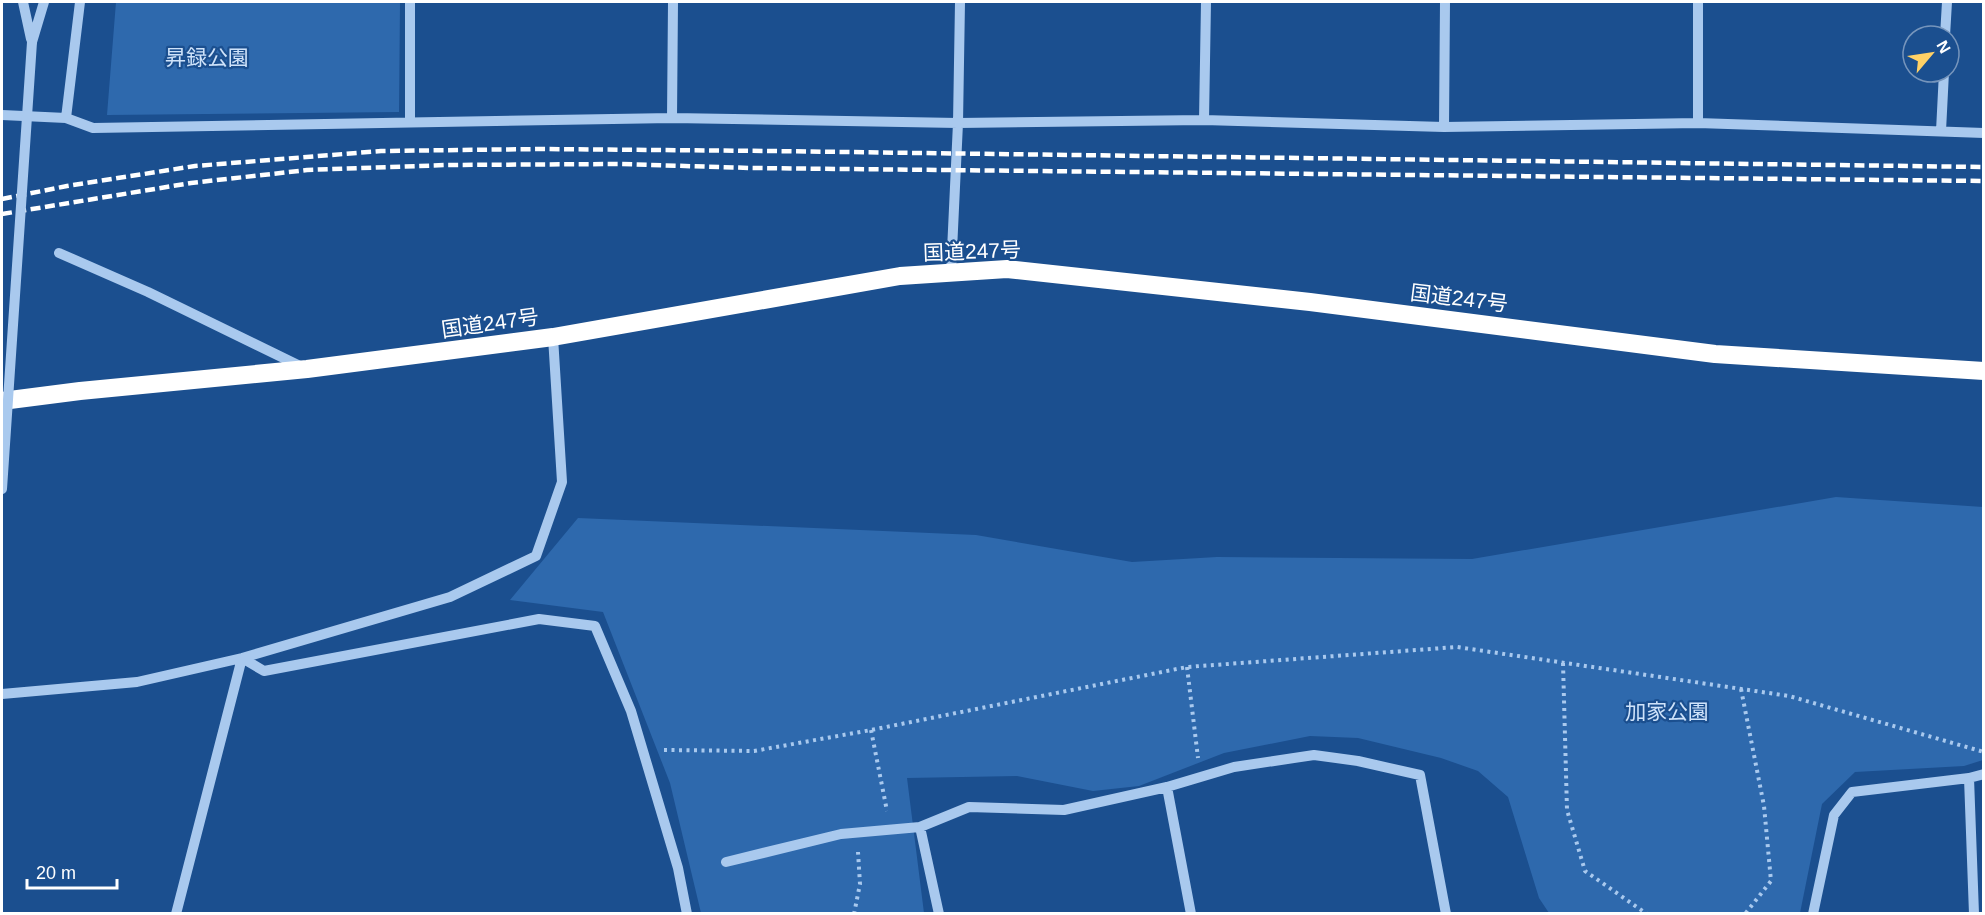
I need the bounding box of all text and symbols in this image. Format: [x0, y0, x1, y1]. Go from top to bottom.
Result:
north arrow [1901, 24, 1961, 84]
text: N [1933, 38, 1954, 56]
park label: 昇録公園 [165, 46, 249, 69]
street label: 国道247号 [923, 238, 1021, 264]
street label: 国道247号 [1409, 281, 1509, 315]
street label: 国道247号 [440, 305, 540, 341]
park label: 加家公園 [1625, 700, 1709, 723]
scale bar [27, 852, 117, 890]
text: 20 m [36, 863, 76, 883]

